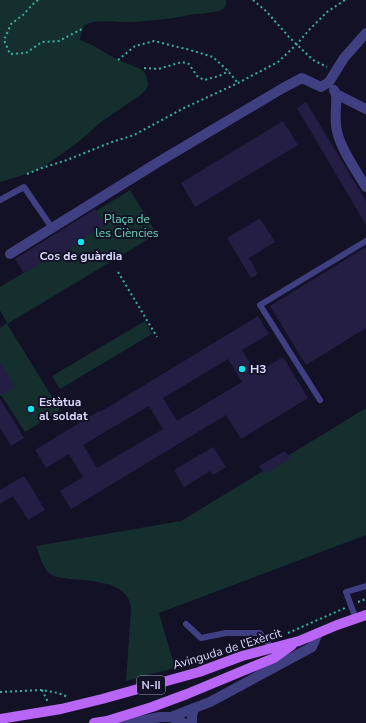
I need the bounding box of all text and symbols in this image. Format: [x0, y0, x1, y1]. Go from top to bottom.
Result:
park label: Plaça de les Ciències [95, 211, 159, 241]
marker: Cos de guàrdia [76, 237, 86, 247]
place label: Cos de guàrdia [40, 248, 122, 264]
place label: H3 [250, 361, 266, 377]
marker: H3 [237, 364, 247, 374]
place label: Estàtua al soldat [39, 394, 88, 424]
marker: Estàtua al soldat [26, 404, 36, 414]
street label: Avinguda de l'Exèrcit [171, 625, 284, 673]
road number: N-II [137, 676, 165, 694]

